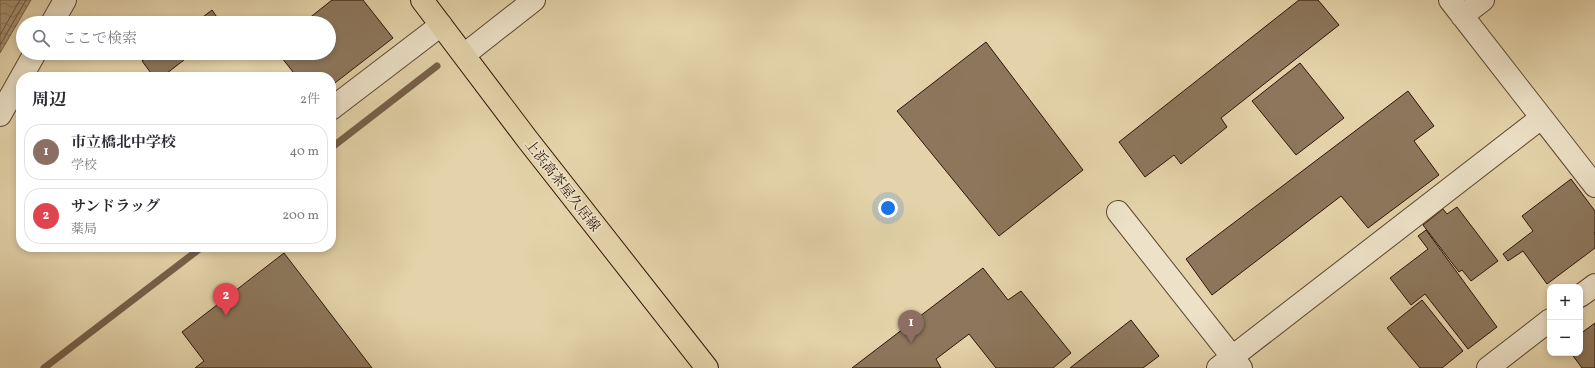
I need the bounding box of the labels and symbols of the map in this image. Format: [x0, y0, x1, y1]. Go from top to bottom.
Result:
street label: 上浜高茶屋久居線 [520, 136, 604, 236]
your location [878, 198, 898, 218]
pin: 2 [213, 283, 239, 316]
pin: 1 [898, 310, 924, 343]

